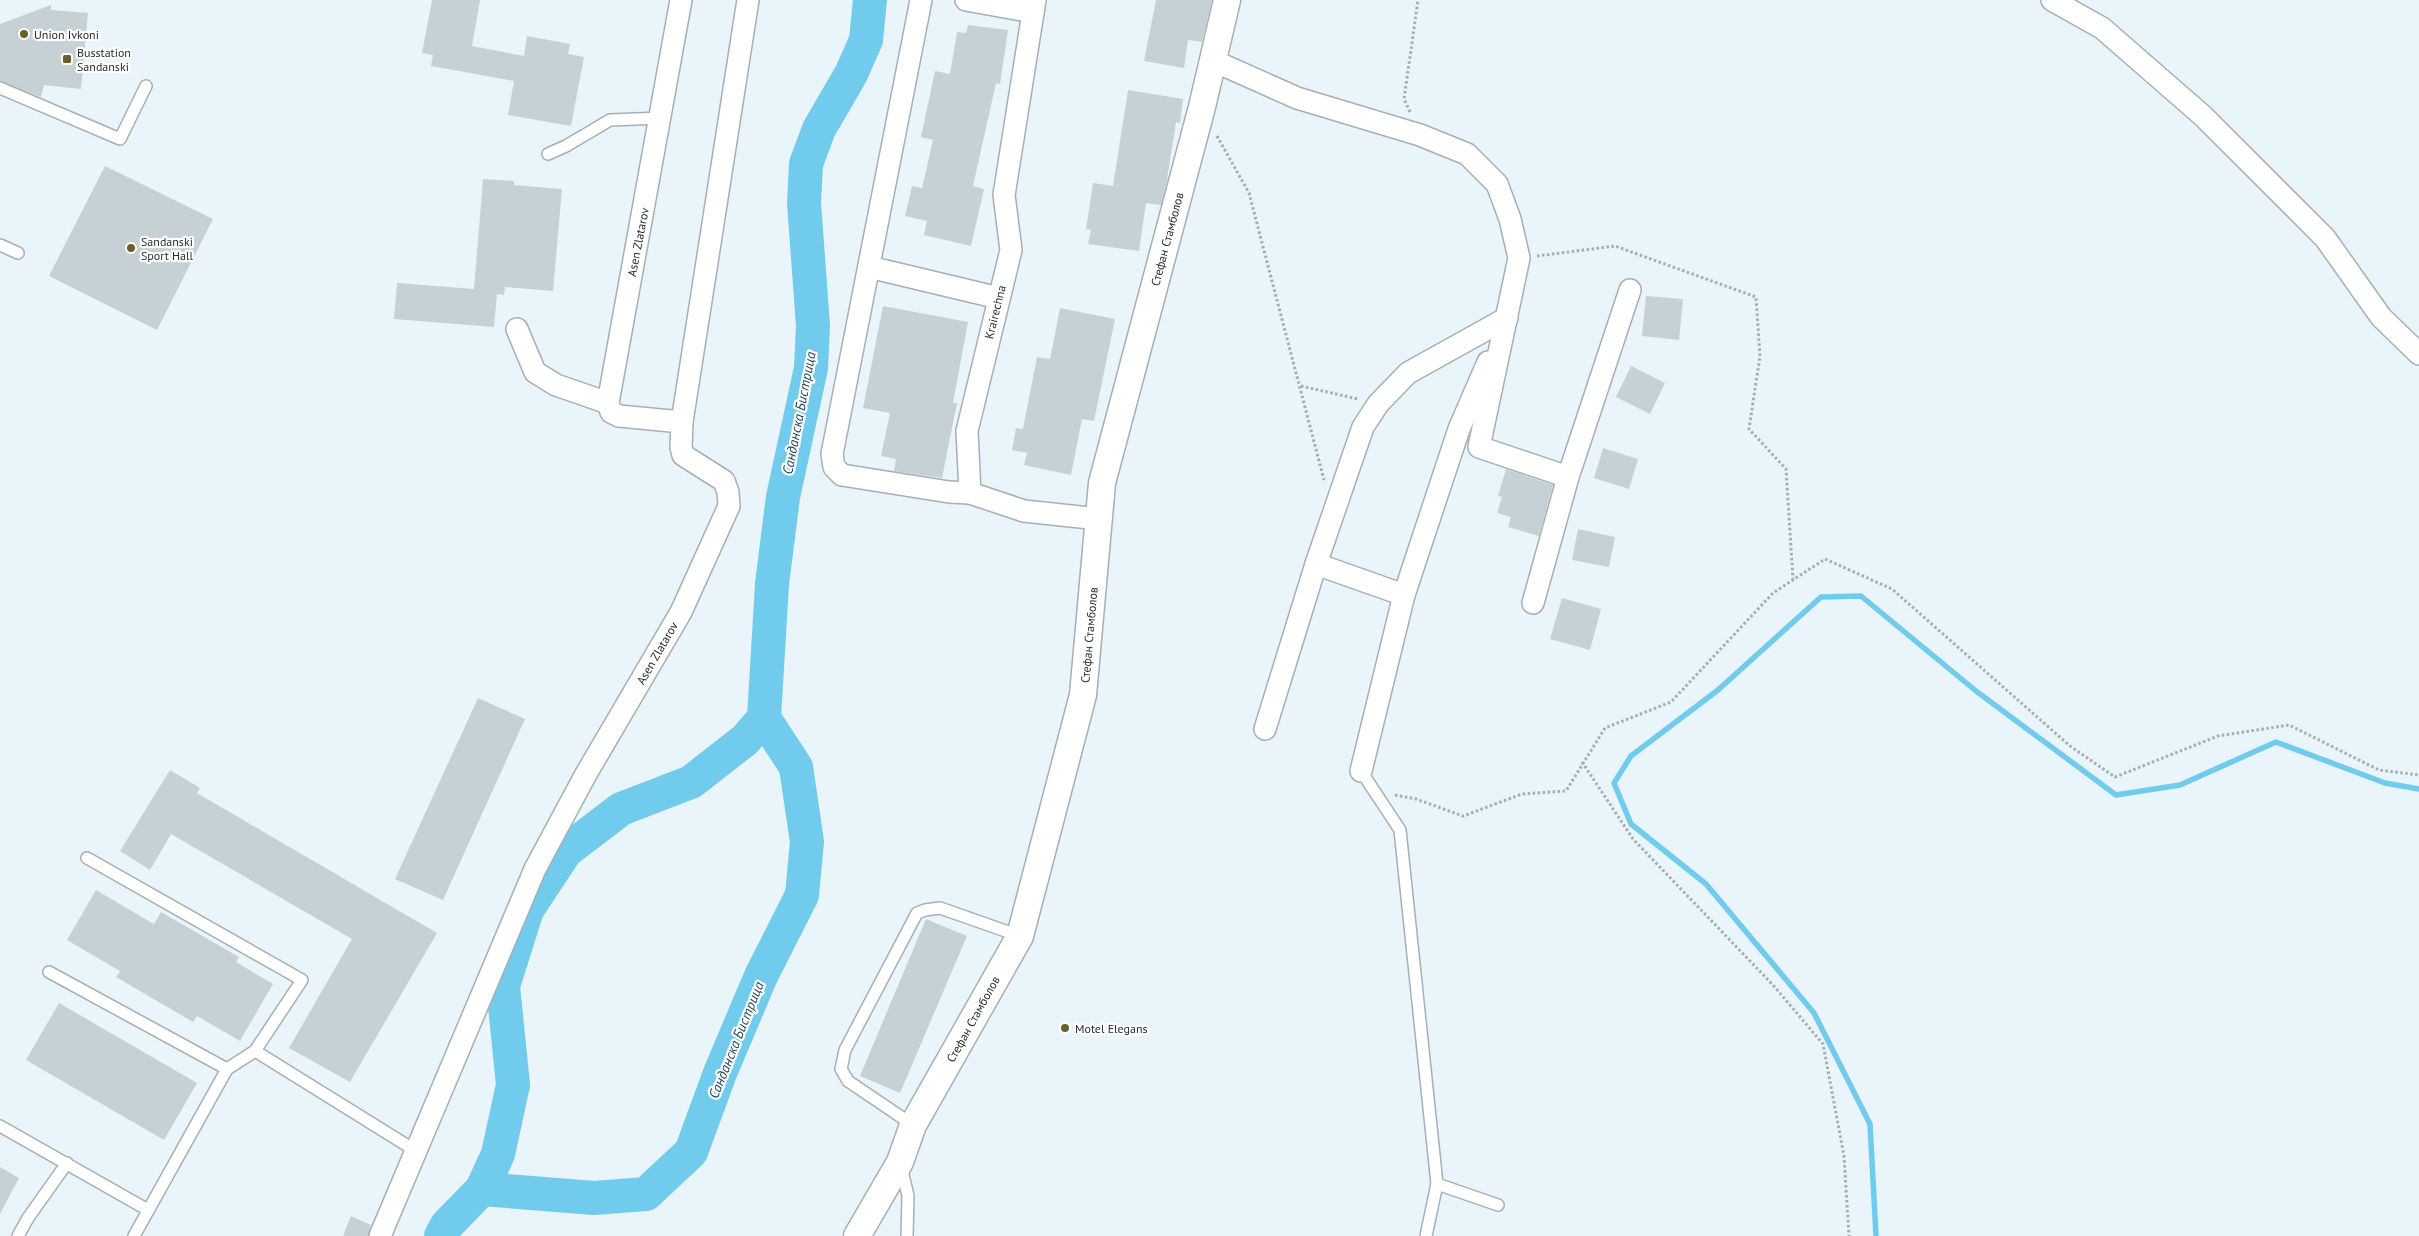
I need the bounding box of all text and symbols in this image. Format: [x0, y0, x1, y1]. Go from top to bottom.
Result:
place label: Union Ivkoni [34, 27, 99, 42]
marker: Union Ivkoni [18, 28, 30, 40]
place label: Busstation Sandanski [77, 45, 131, 74]
marker: Busstation Sandanski [61, 53, 73, 65]
street label: Стефан Стамболов [1147, 191, 1187, 287]
street label: Asen Zlatarov [624, 206, 652, 278]
place label: Sandanski Sport Hall [141, 234, 194, 263]
marker: Sandanski Sport Hall [125, 242, 137, 254]
street label: Krairechna [981, 284, 1009, 340]
water label: Санданска Бистрица [778, 350, 820, 476]
street label: Стефан Стамболов [1077, 586, 1101, 684]
street label: Asen Zlatarov [633, 619, 681, 687]
street label: Стефан Стамболов [943, 973, 1003, 1065]
water label: Санданска Бистрица [704, 979, 768, 1101]
place label: Motel Elegans [1075, 1021, 1148, 1036]
marker: Motel Elegans [1059, 1022, 1071, 1034]

